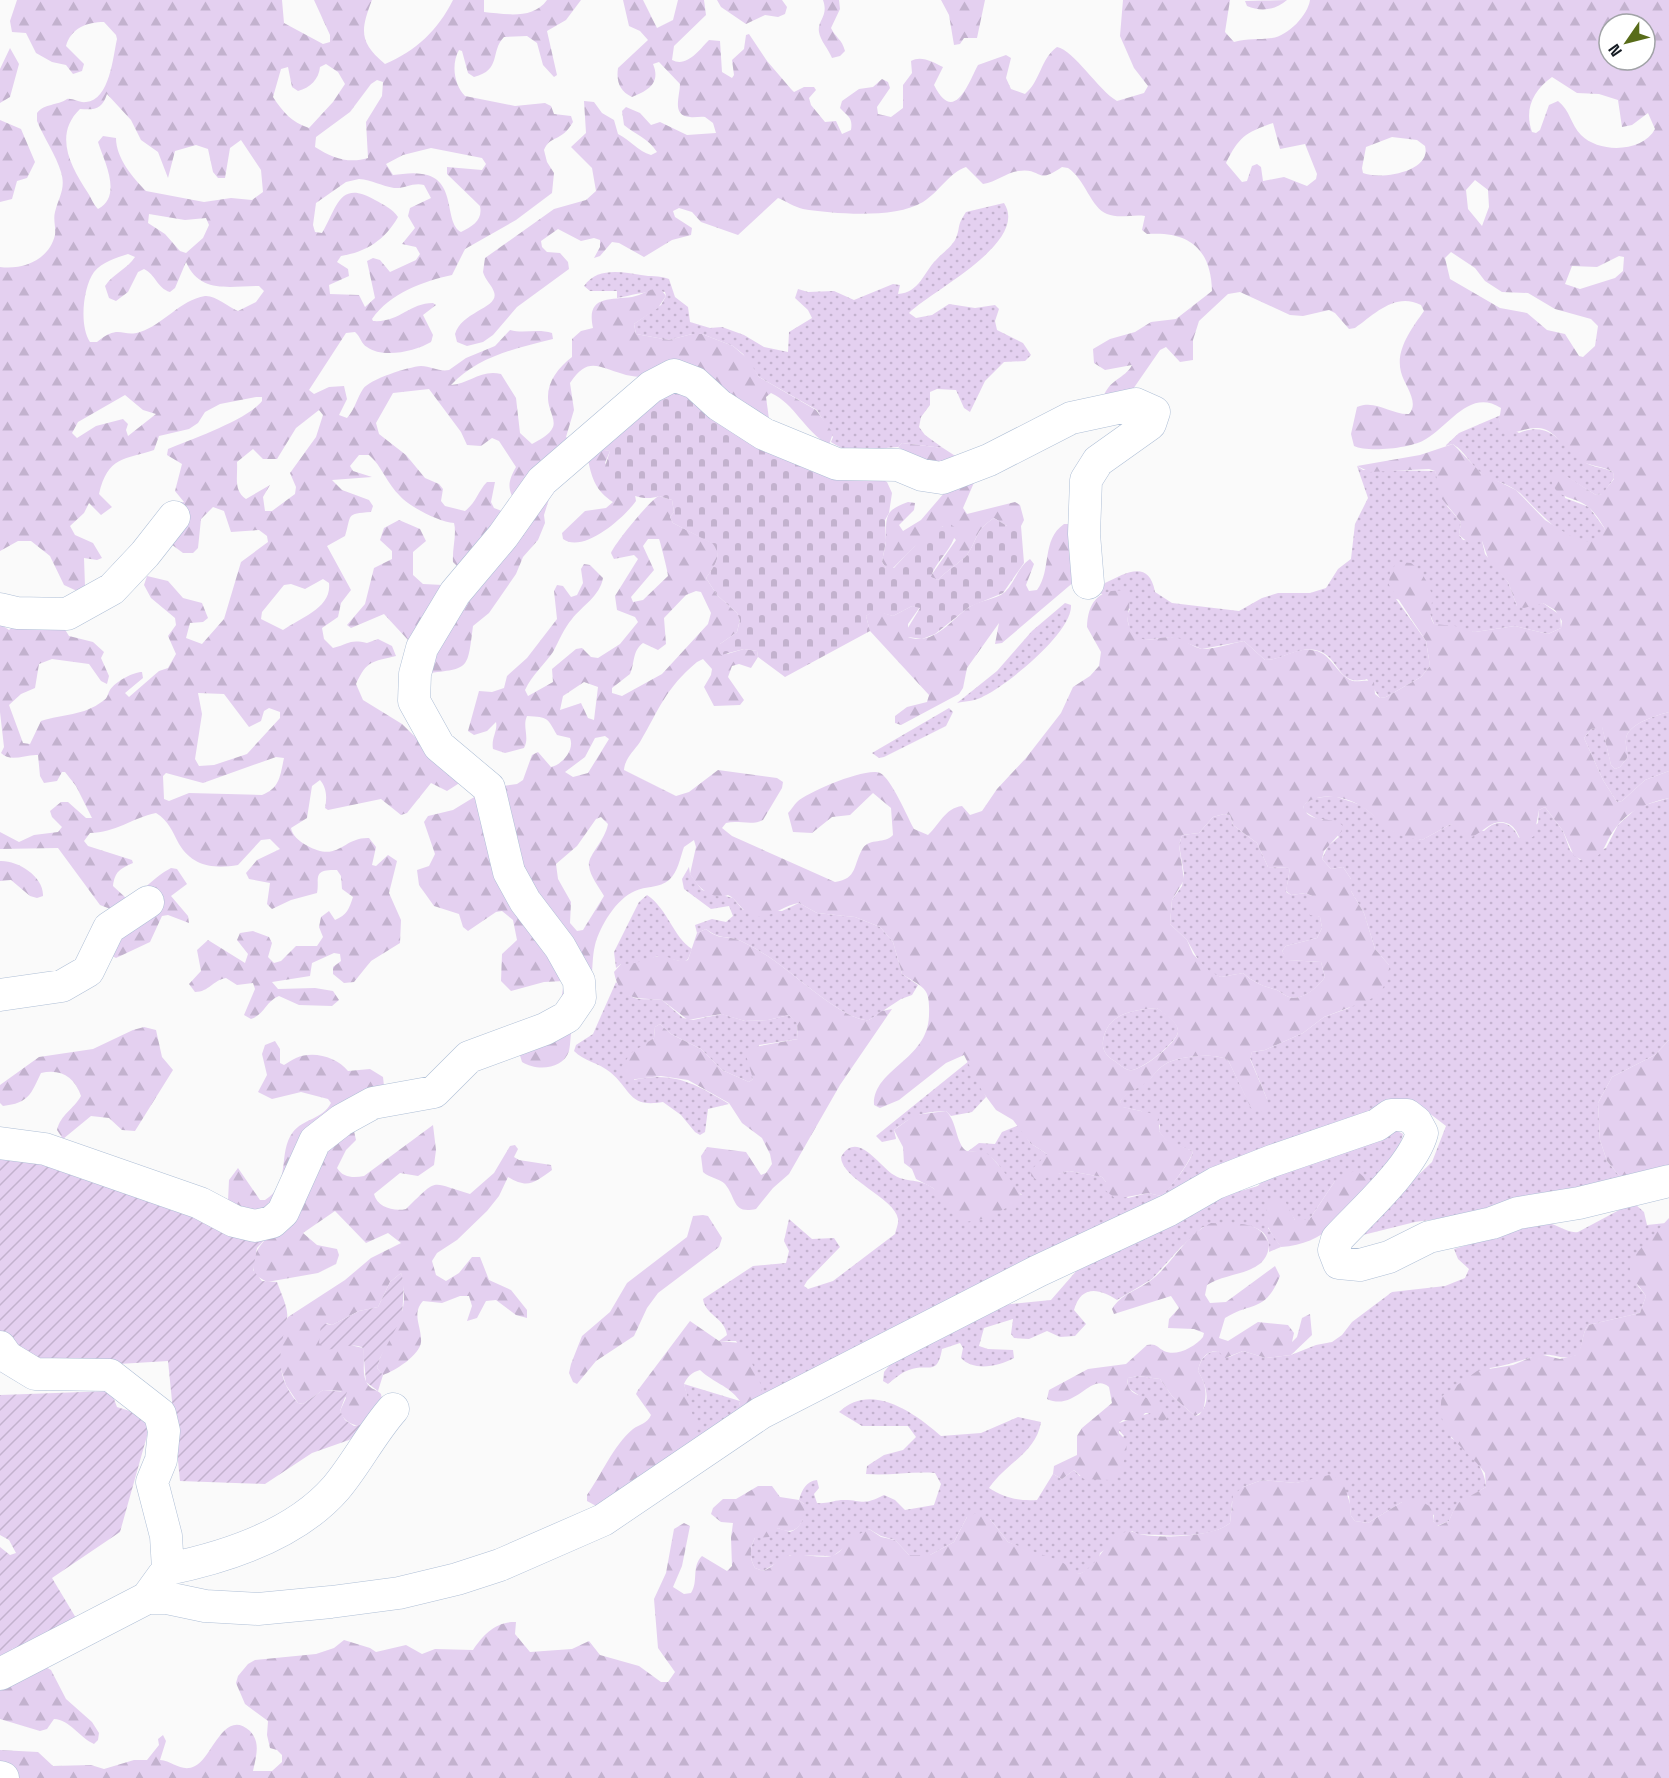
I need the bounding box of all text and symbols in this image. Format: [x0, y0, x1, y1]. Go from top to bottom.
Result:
north arrow [1597, 12, 1657, 72]
text: N [1603, 40, 1627, 61]

